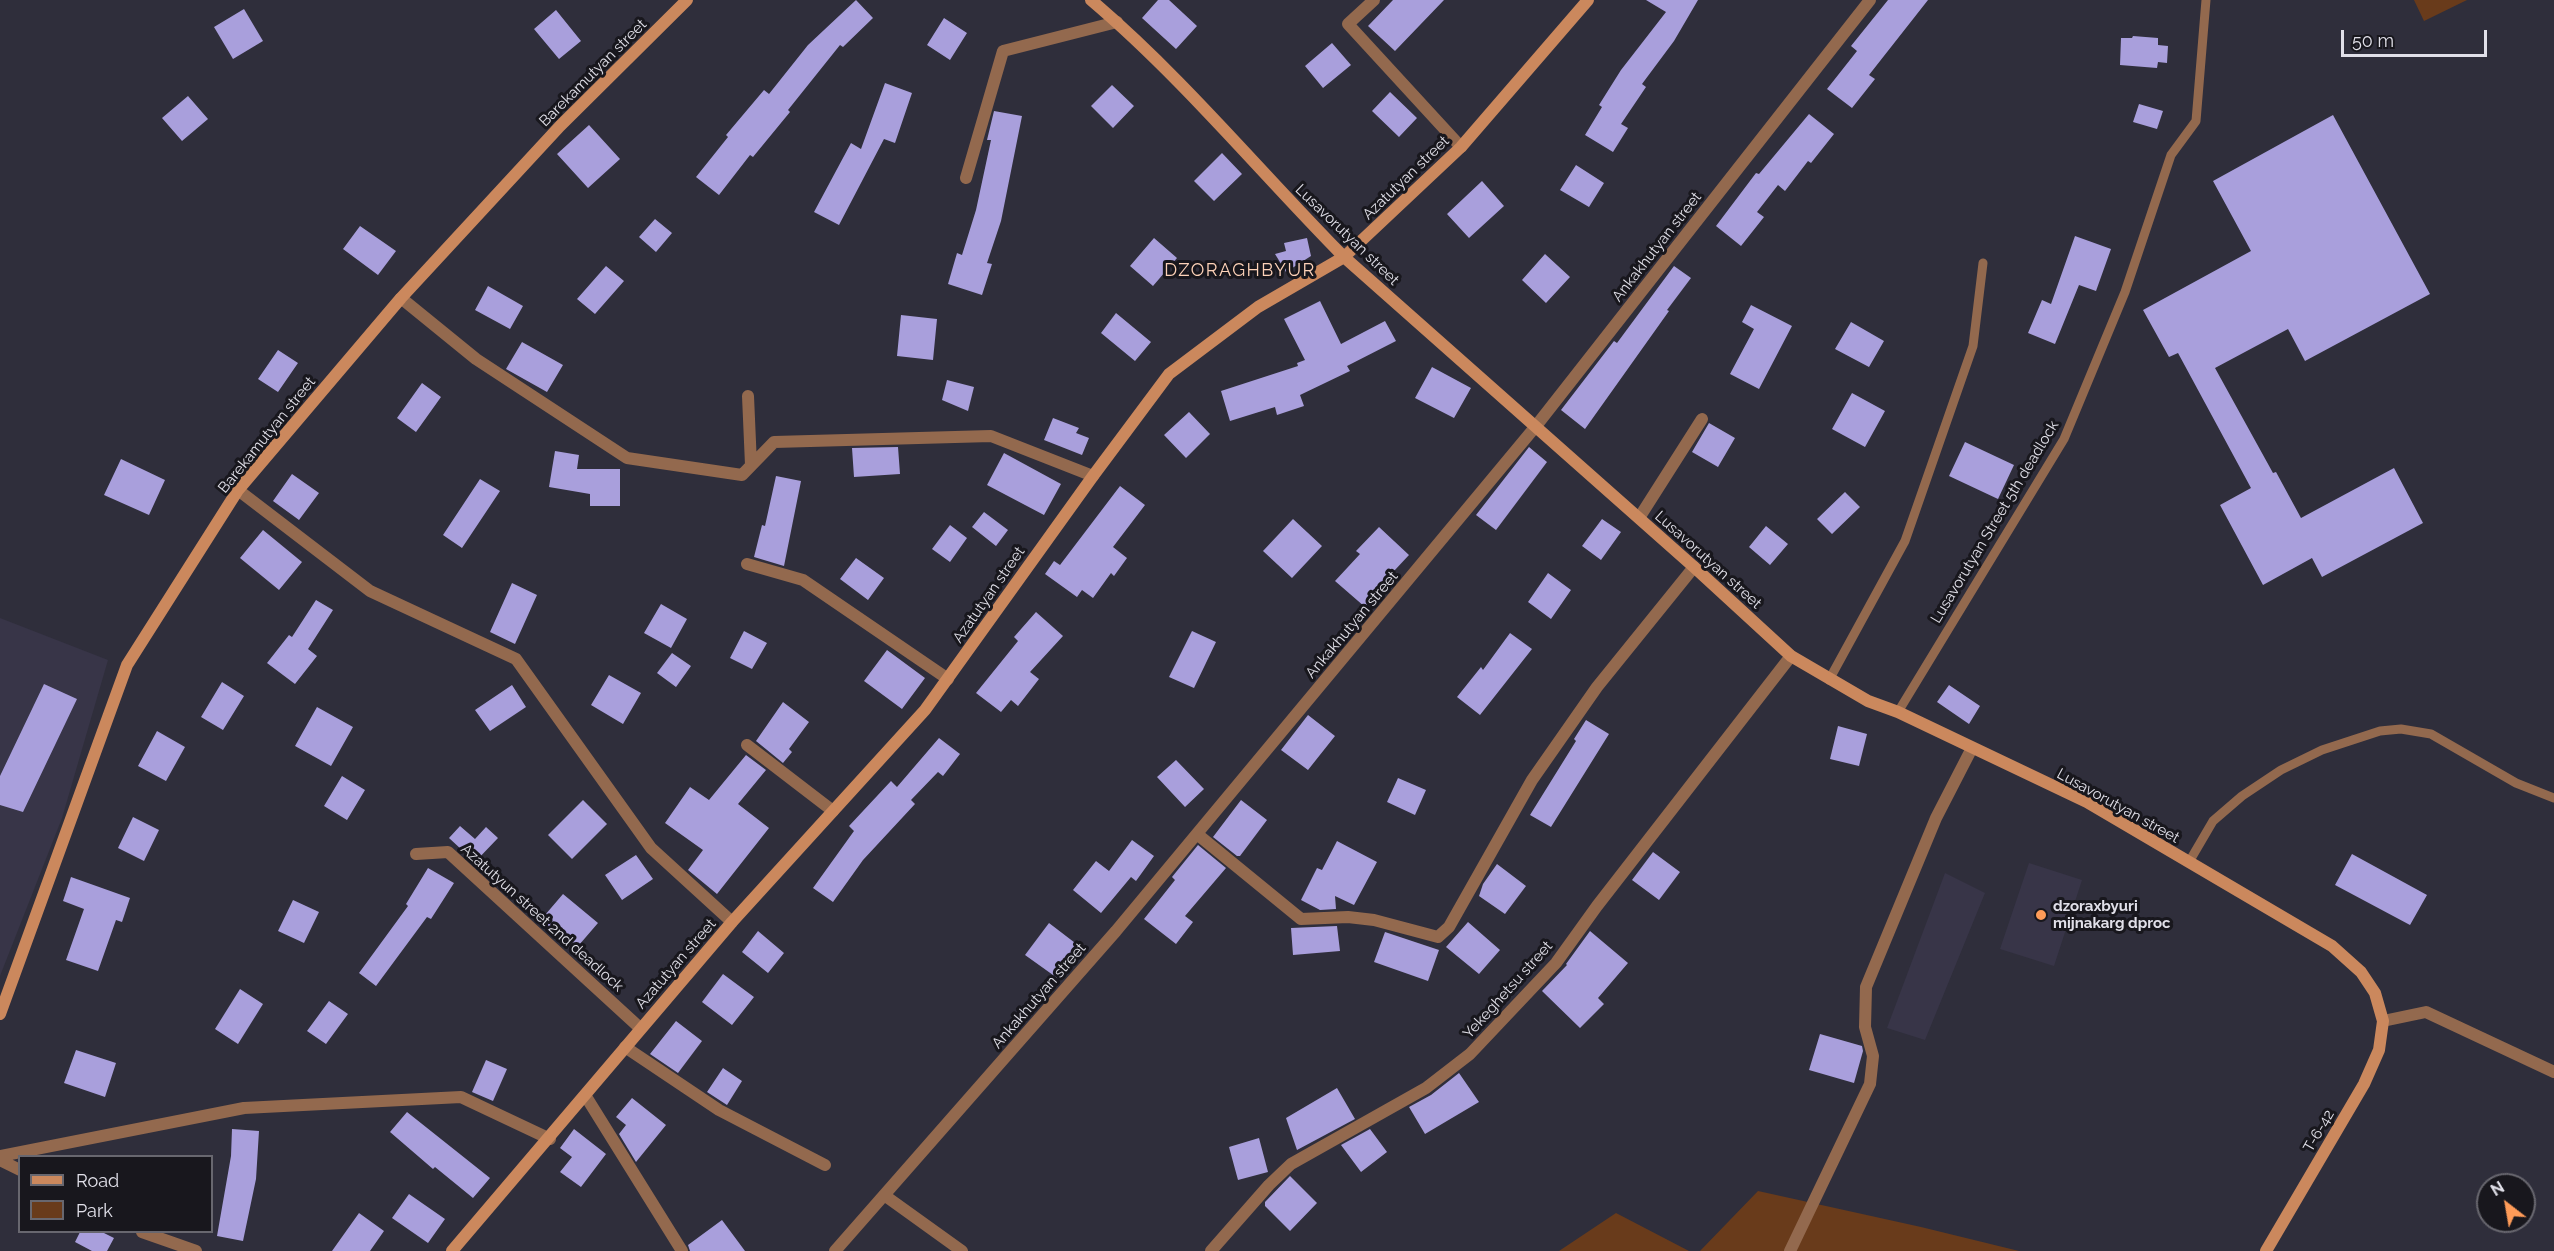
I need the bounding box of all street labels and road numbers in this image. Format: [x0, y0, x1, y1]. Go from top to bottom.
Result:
street label: Barekamutyan street [536, 16, 650, 130]
street label: Azatutyan street [1359, 132, 1453, 224]
street label: Lusavorutyan street [1291, 181, 1403, 289]
street label: Ankakhutyan street [1609, 189, 1705, 305]
street label: Barekamutyan street [215, 373, 319, 497]
street label: Lusavorutyan Street 5th deadlock [1927, 417, 2063, 627]
street label: Lusavorutyan street [1651, 507, 1765, 613]
street label: Azatutyan street [949, 544, 1029, 646]
street label: Ankakhutyan street [1302, 568, 1402, 682]
street label: Lusavorutyan street [2054, 765, 2182, 847]
street label: Azatutyun street 2nd deadlock [457, 840, 627, 996]
street label: Azatutyan street [632, 915, 720, 1013]
street label: Yekeghetsu street [1459, 937, 1557, 1043]
street label: Ankakhutyan street [988, 939, 1090, 1053]
street label: T-6-42 [2300, 1107, 2338, 1155]

